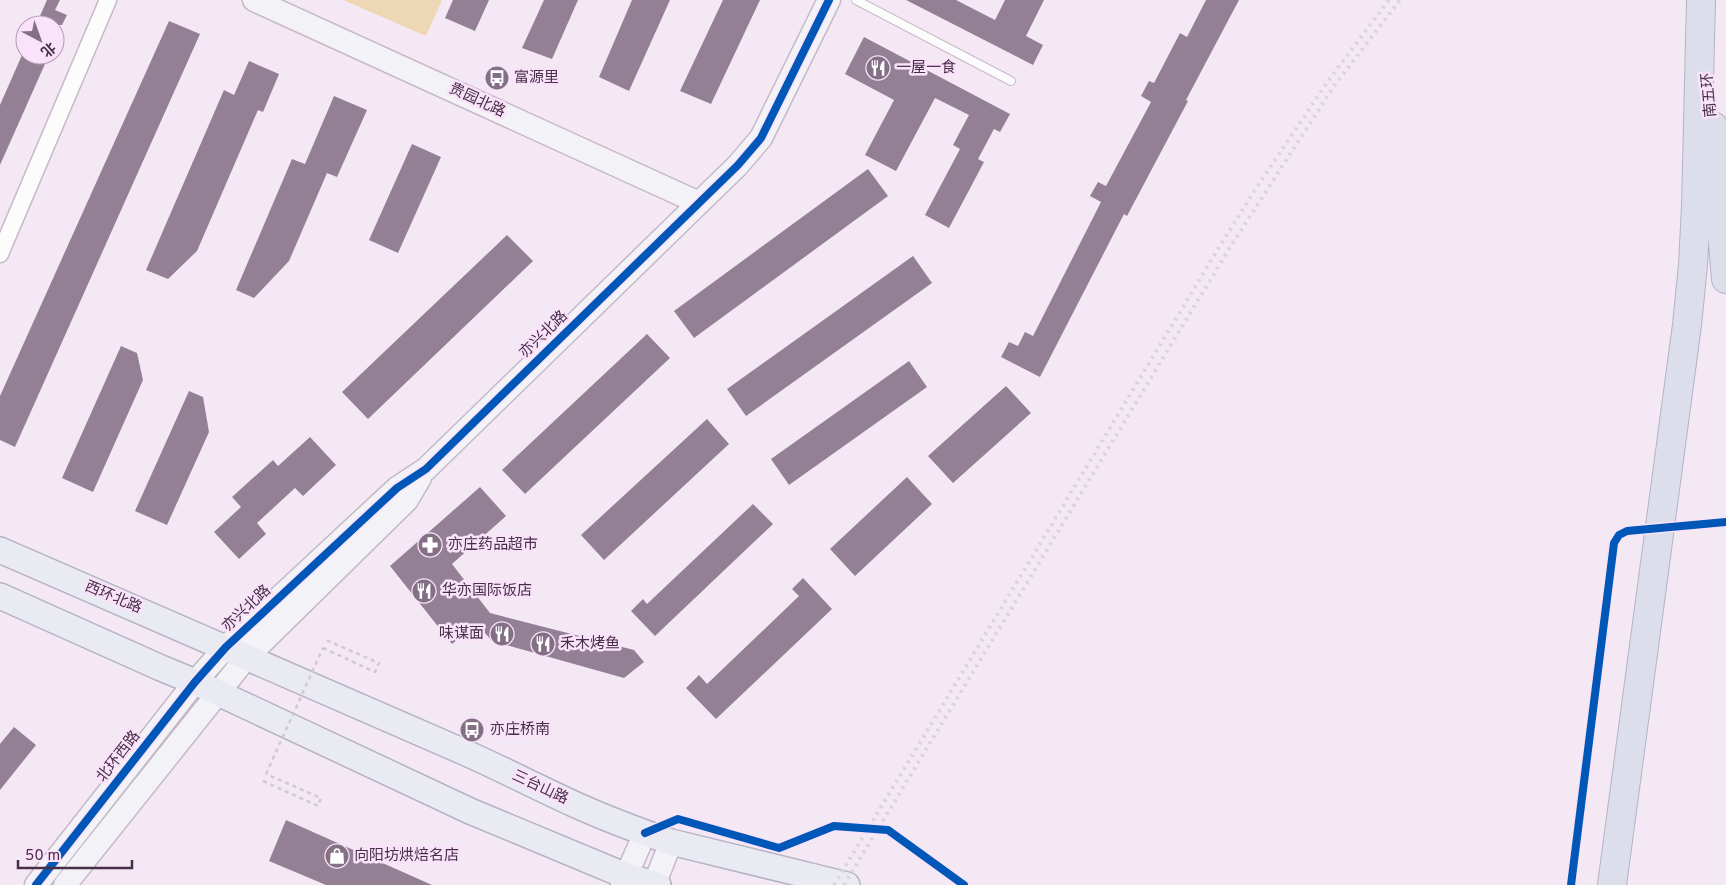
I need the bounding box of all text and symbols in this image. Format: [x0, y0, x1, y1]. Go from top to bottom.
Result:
north arrow [15, 15, 65, 65]
text: 北 [37, 38, 58, 60]
restaurant icon: 一屋一食 [865, 55, 891, 81]
place label: 一屋一食 [896, 59, 956, 78]
bus stop icon: 富源里 [484, 65, 510, 91]
place label: 富源里 [514, 69, 559, 88]
street label: 南五环 [1699, 72, 1721, 118]
street label: 贵园北路 [446, 79, 509, 122]
street label: 亦兴北路 [515, 307, 572, 363]
pharmacy icon: 亦庄药品超市 [417, 532, 443, 558]
place label: 亦庄药品超市 [448, 536, 538, 555]
street label: 西环北路 [82, 577, 145, 618]
restaurant icon: 华亦国际饭店 [411, 578, 437, 604]
street label: 亦兴北路 [218, 581, 275, 636]
place label: 华亦国际饭店 [442, 581, 532, 601]
restaurant icon: 味谋面 [489, 621, 515, 647]
place label: 味谋面 [439, 625, 484, 644]
restaurant icon: 禾木烤鱼 [530, 631, 556, 657]
place label: 禾木烤鱼 [560, 634, 620, 654]
bus stop icon: 亦庄桥南 [459, 717, 485, 743]
place label: 亦庄桥南 [490, 721, 550, 740]
street label: 北环西路 [92, 727, 145, 786]
street label: 三台山路 [509, 767, 571, 809]
scale bar [18, 838, 131, 870]
shop icon: 向阳坊烘焙名店 [324, 843, 350, 869]
place label: 向阳坊烘焙名店 [354, 846, 459, 866]
text: 50 m [25, 847, 60, 866]

